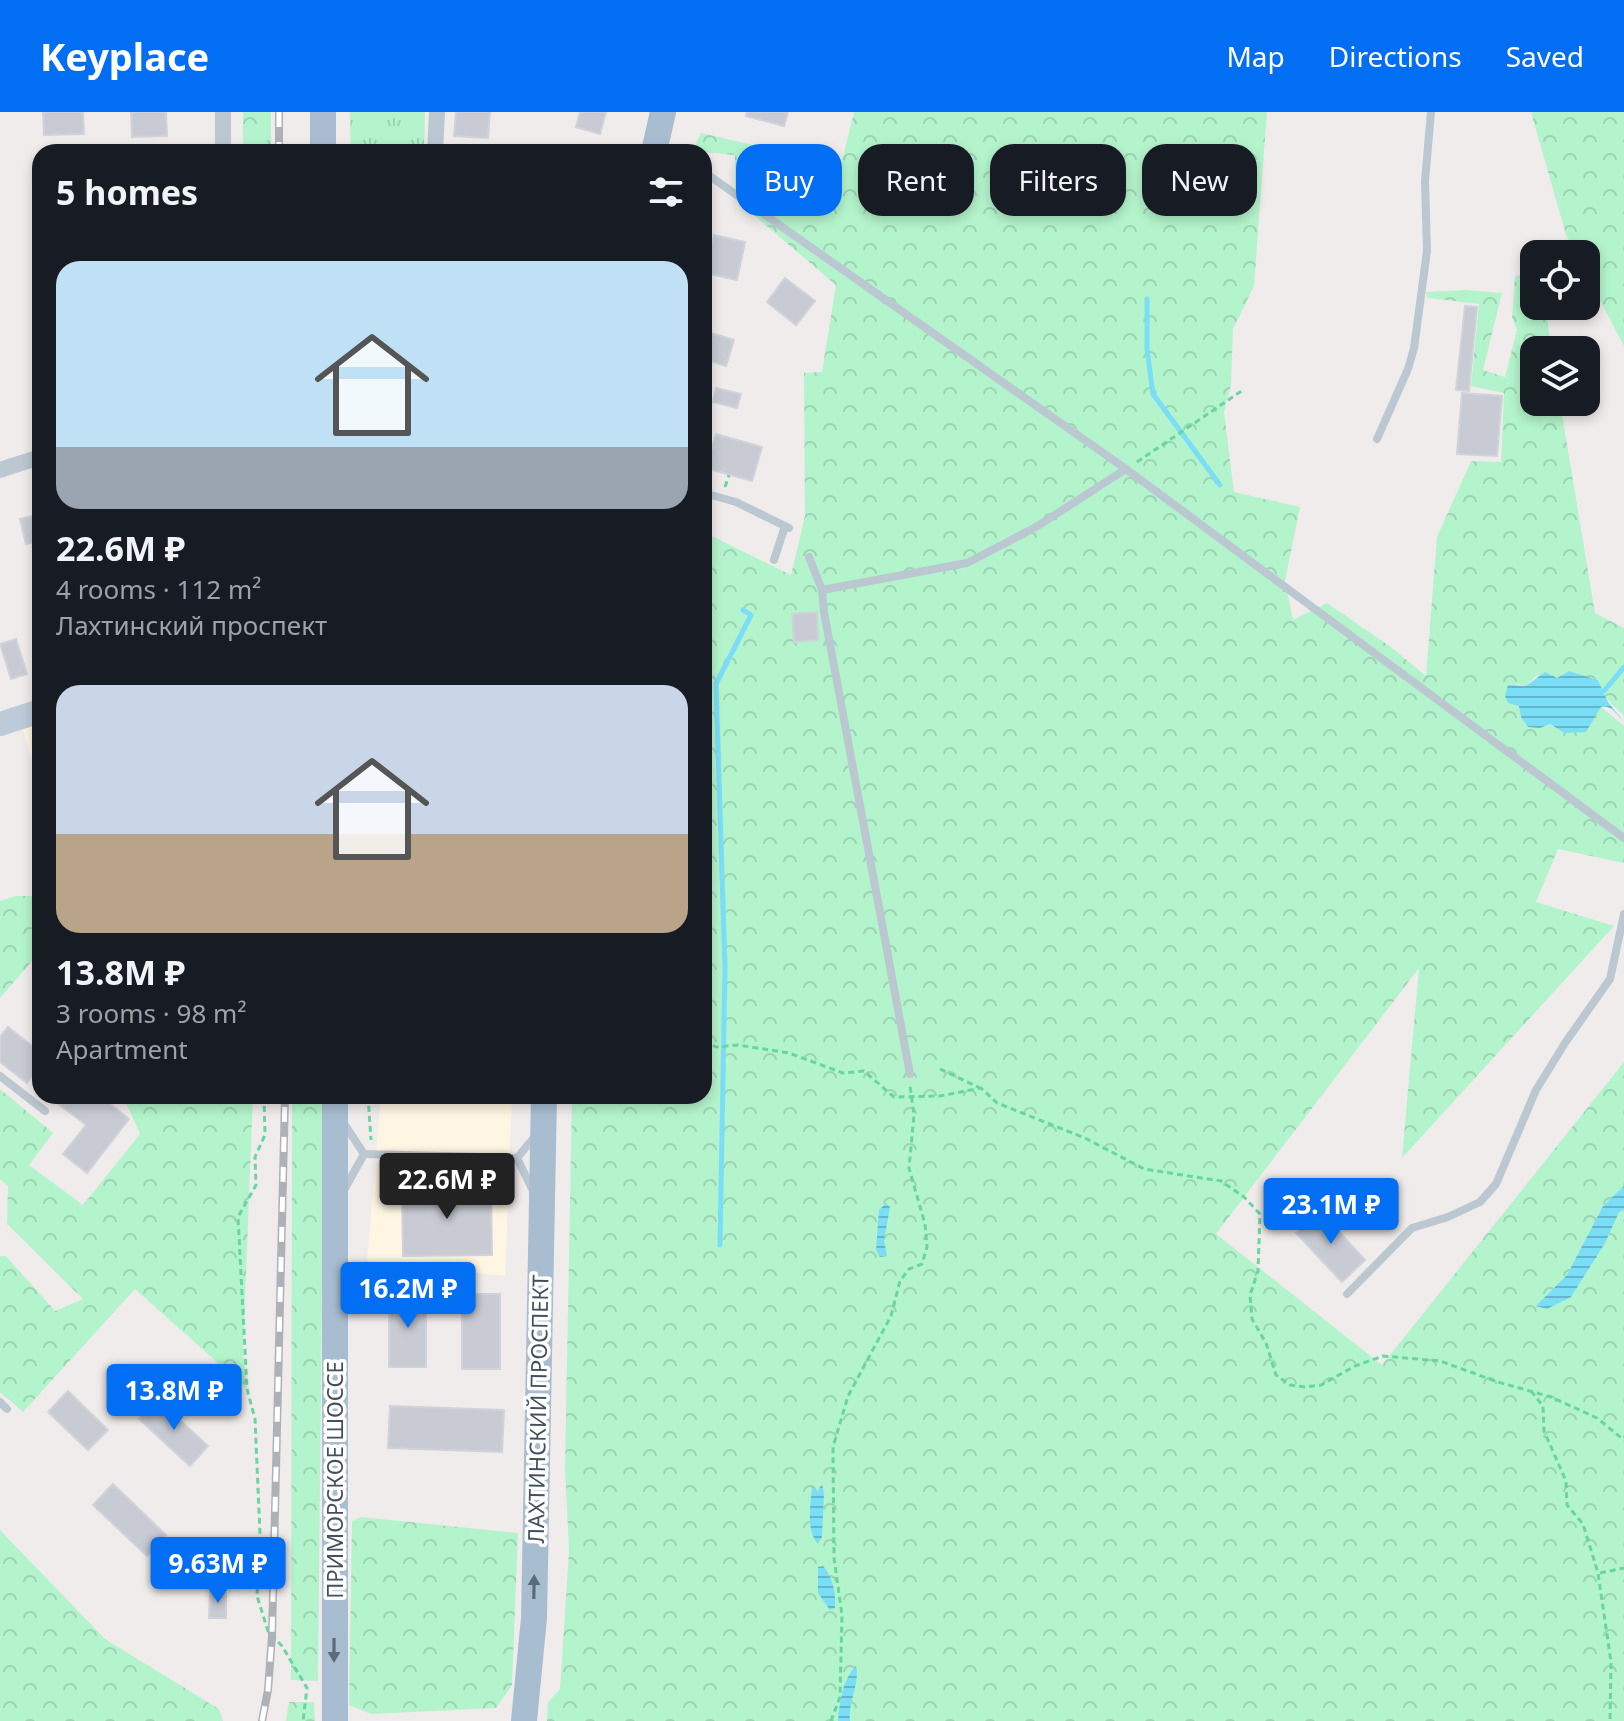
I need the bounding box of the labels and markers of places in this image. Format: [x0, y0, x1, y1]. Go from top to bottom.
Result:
pin: 22.6M ₽ [373, 1153, 521, 1221]
pin: 23.1M ₽ [1257, 1178, 1405, 1246]
pin: 16.2M ₽ [334, 1262, 482, 1330]
pin: 13.8M ₽ [100, 1364, 248, 1432]
pin: 9.63M ₽ [144, 1537, 292, 1605]

